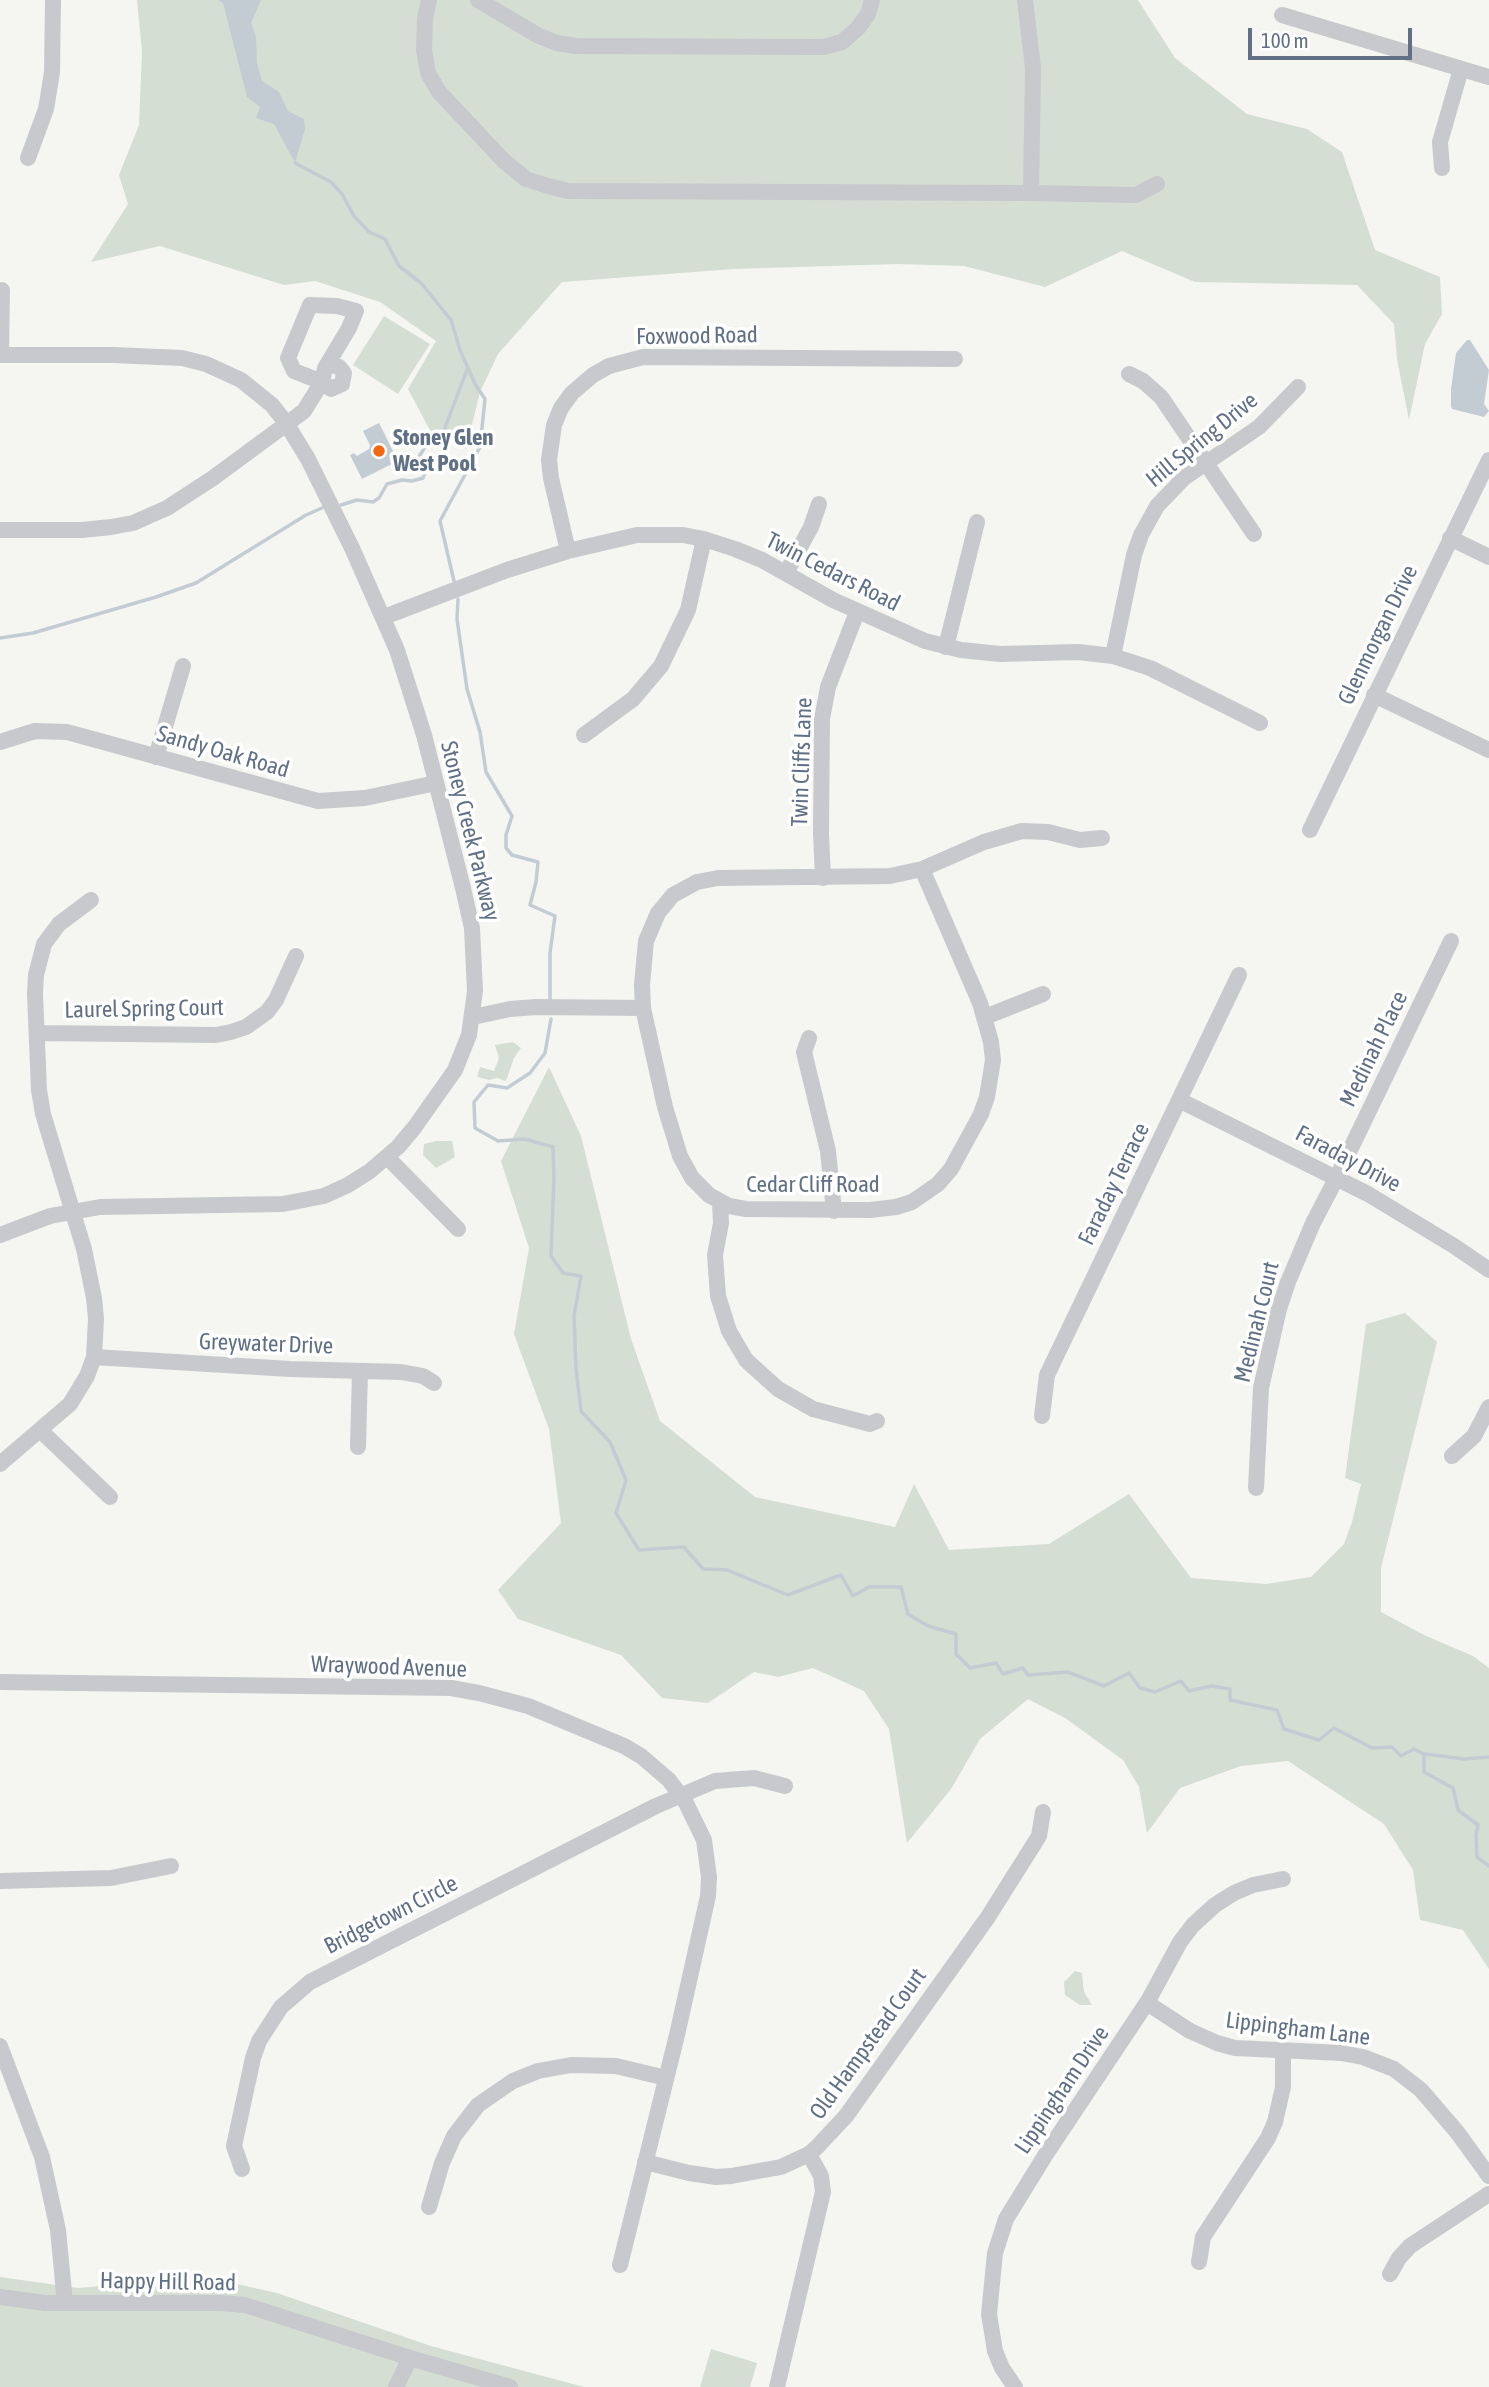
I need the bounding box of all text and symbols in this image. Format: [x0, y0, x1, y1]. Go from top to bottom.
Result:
scale bar [1251, 14, 1416, 58]
text: 100 m [1261, 28, 1309, 52]
street label: Foxwood Road [636, 321, 758, 351]
street label: Hill Spring Drive [1141, 387, 1263, 493]
place label: Stoney Glen West Pool [393, 424, 494, 478]
marker: Stoney Glen West Pool [371, 443, 387, 459]
street label: Twin Cedars Road [761, 526, 905, 618]
street label: Glenmorgan Drive [1332, 561, 1424, 709]
street label: Twin Cliffs Lane [786, 697, 818, 827]
street label: Sandy Oak Road [154, 720, 292, 784]
street label: Stoney Creek Parkway [434, 738, 506, 924]
street label: Medinah Place [1334, 987, 1414, 1111]
street label: Laurel Spring Court [64, 994, 224, 1024]
street label: Faraday Terrace [1073, 1118, 1155, 1250]
street label: Faraday Drive [1291, 1120, 1405, 1198]
street label: Cedar Cliff Road [746, 1171, 880, 1199]
street label: Medinah Court [1229, 1259, 1285, 1385]
street label: Greywater Drive [198, 1328, 334, 1360]
street label: Wraywood Avenue [311, 1650, 467, 1684]
street label: Bridgetown Circle [320, 1870, 462, 1960]
street label: Old Hampstead Court [804, 1963, 932, 2125]
street label: Lippingham Lane [1224, 2006, 1372, 2052]
street label: Lippingham Drive [1009, 2021, 1115, 2159]
street label: Happy Hill Road [100, 2267, 236, 2297]

